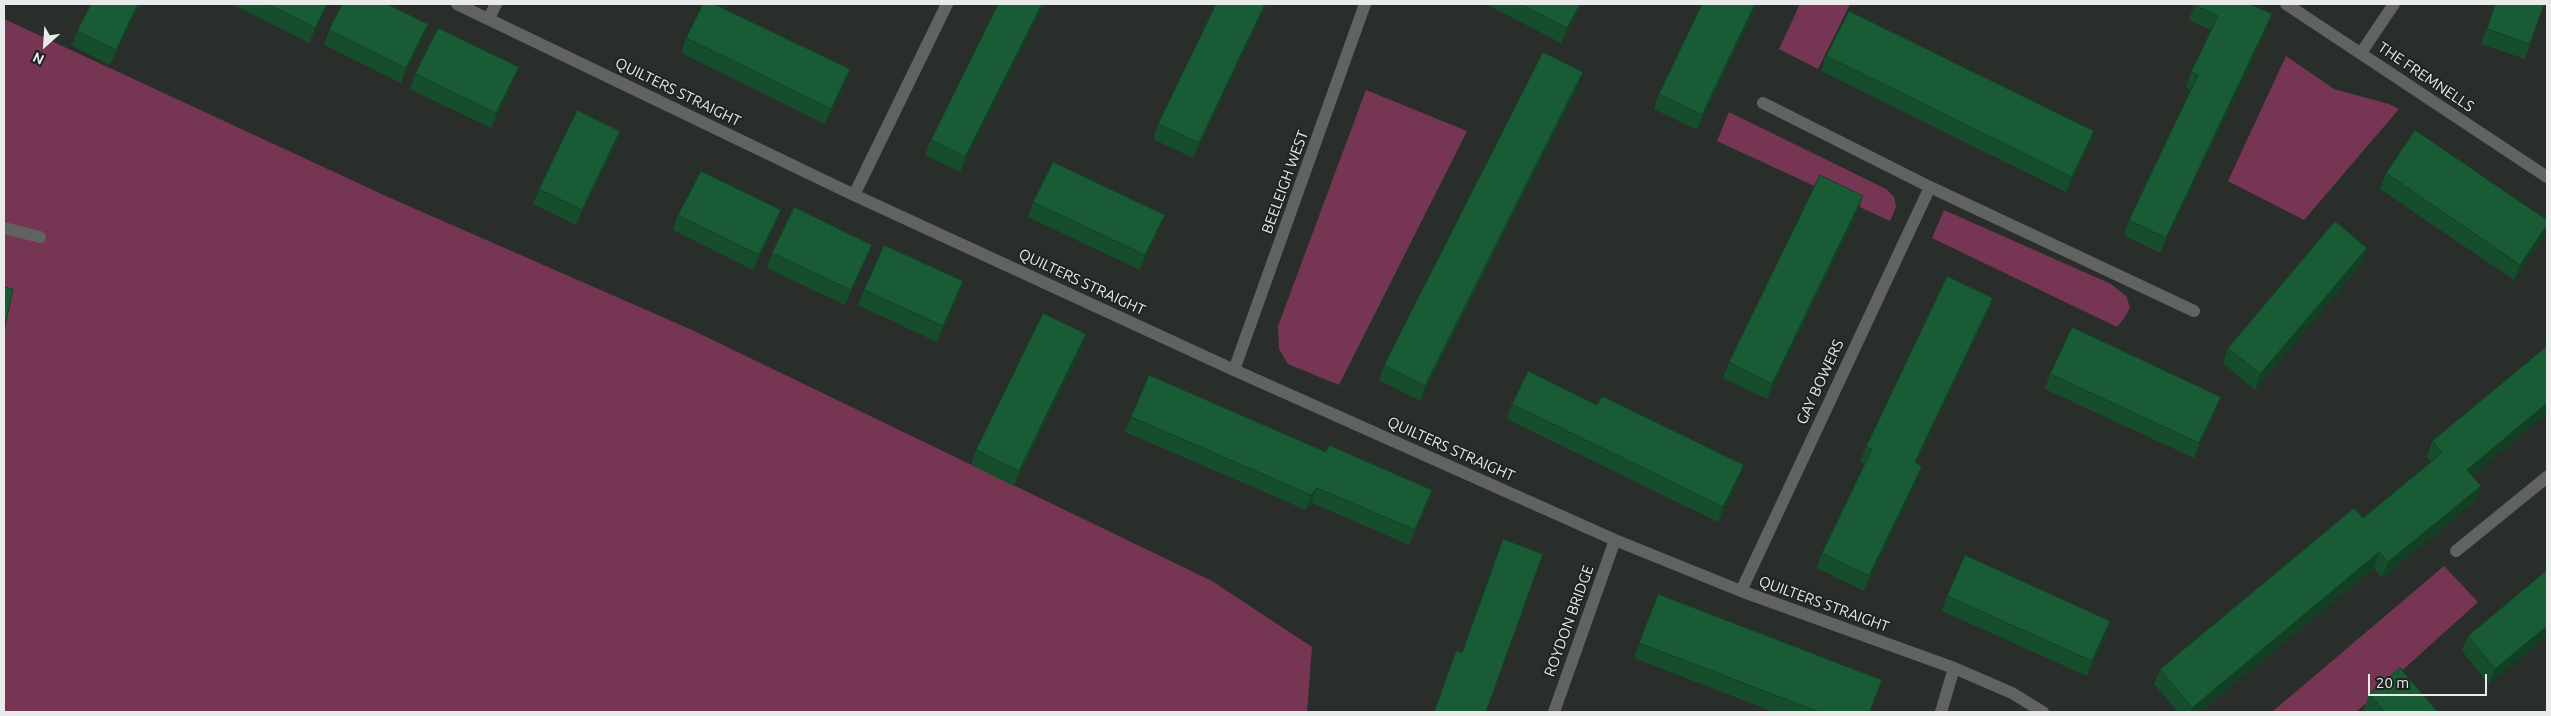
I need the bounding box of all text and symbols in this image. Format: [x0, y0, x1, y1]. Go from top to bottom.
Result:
north arrow [20, 20, 70, 70]
street label: THE FREMNELLS [2375, 38, 2477, 116]
text: N [30, 49, 47, 68]
street label: QUILTERS STRAIGHT [612, 54, 744, 130]
street label: BEELEIGH WEST [1258, 128, 1312, 236]
street label: QUILTERS STRAIGHT [1016, 245, 1148, 319]
street label: GAY BOWERS [1793, 337, 1847, 427]
street label: QUILTERS STRAIGHT [1385, 413, 1517, 485]
street label: ROYDON BRIDGE [1540, 563, 1598, 679]
street label: QUILTERS STRAIGHT [1756, 572, 1892, 636]
scale bar [2371, 664, 2490, 696]
text: 20 m [2376, 674, 2409, 691]

